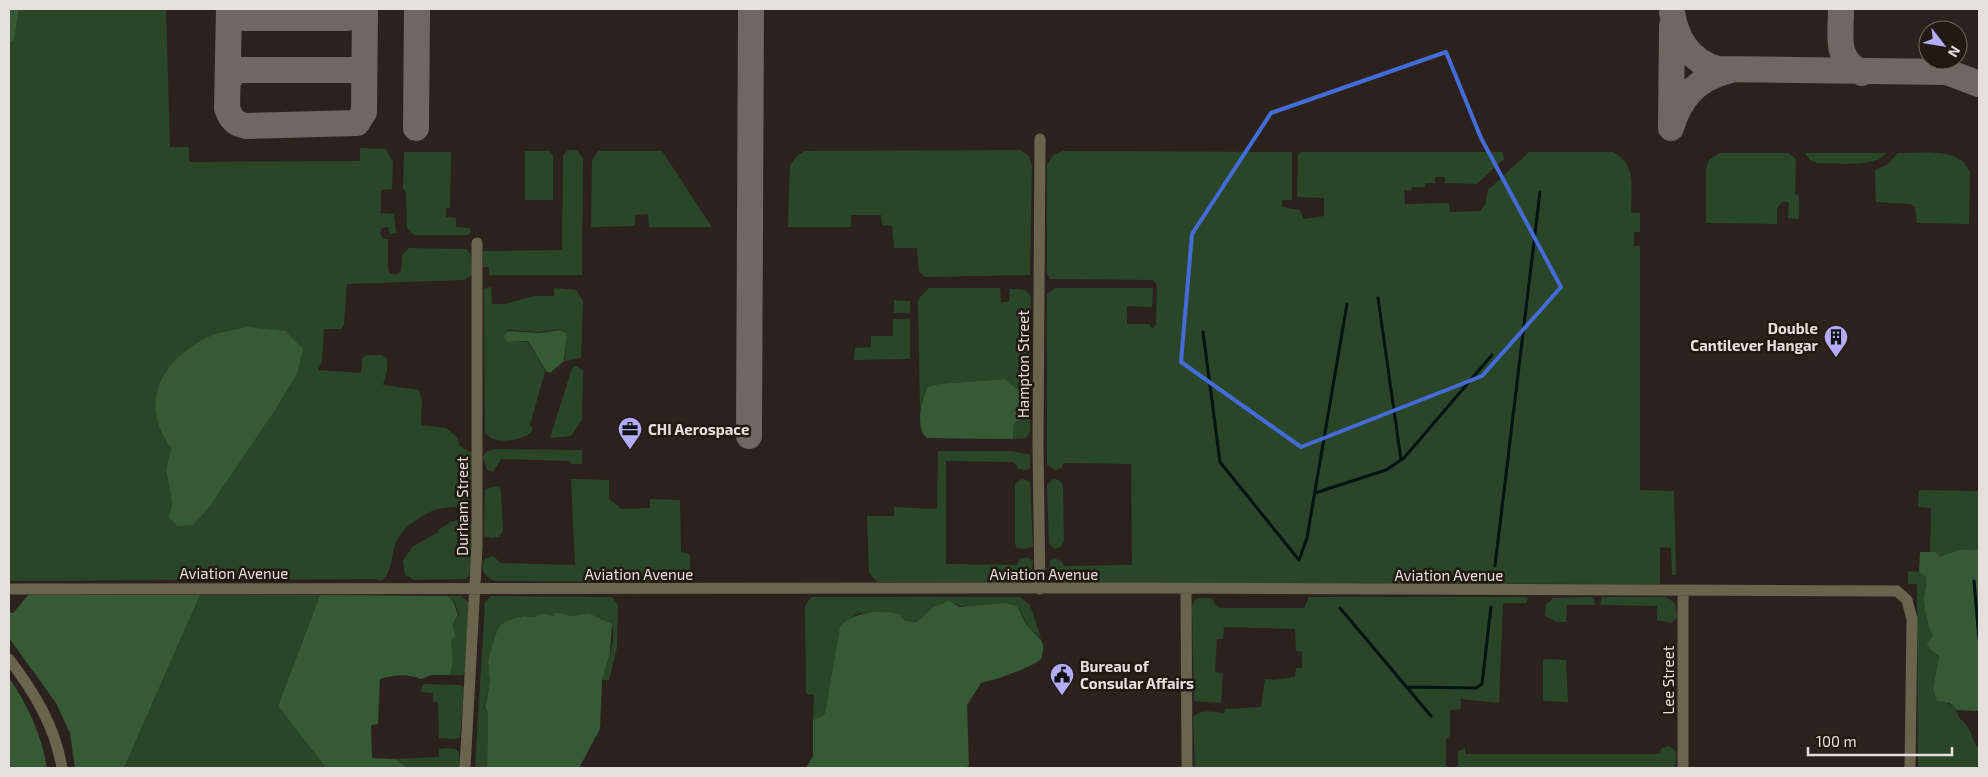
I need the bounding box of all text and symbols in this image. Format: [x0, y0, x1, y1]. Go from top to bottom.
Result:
north arrow [1918, 20, 1968, 70]
text: N [1945, 43, 1964, 61]
street label: Hampton Street [1014, 310, 1032, 418]
place label: Double Cantilever Hangar [1690, 319, 1819, 354]
building icon: Double Cantilever Hangar [1823, 324, 1849, 358]
office icon: CHI Aerospace [617, 416, 643, 450]
place label: CHI Aerospace [648, 420, 749, 438]
street label: Durham Street [453, 456, 471, 556]
street label: Aviation Avenue [180, 564, 288, 582]
street label: Aviation Avenue [585, 565, 693, 583]
street label: Aviation Avenue [990, 565, 1098, 583]
street label: Aviation Avenue [1395, 566, 1503, 584]
street label: Lee Street [1659, 645, 1677, 714]
place label: Bureau of Consular Affairs [1080, 657, 1194, 692]
public building icon: Bureau of Consular Affairs [1049, 662, 1075, 696]
scale bar [1808, 724, 1952, 756]
text: 100 m [1816, 732, 1857, 750]

